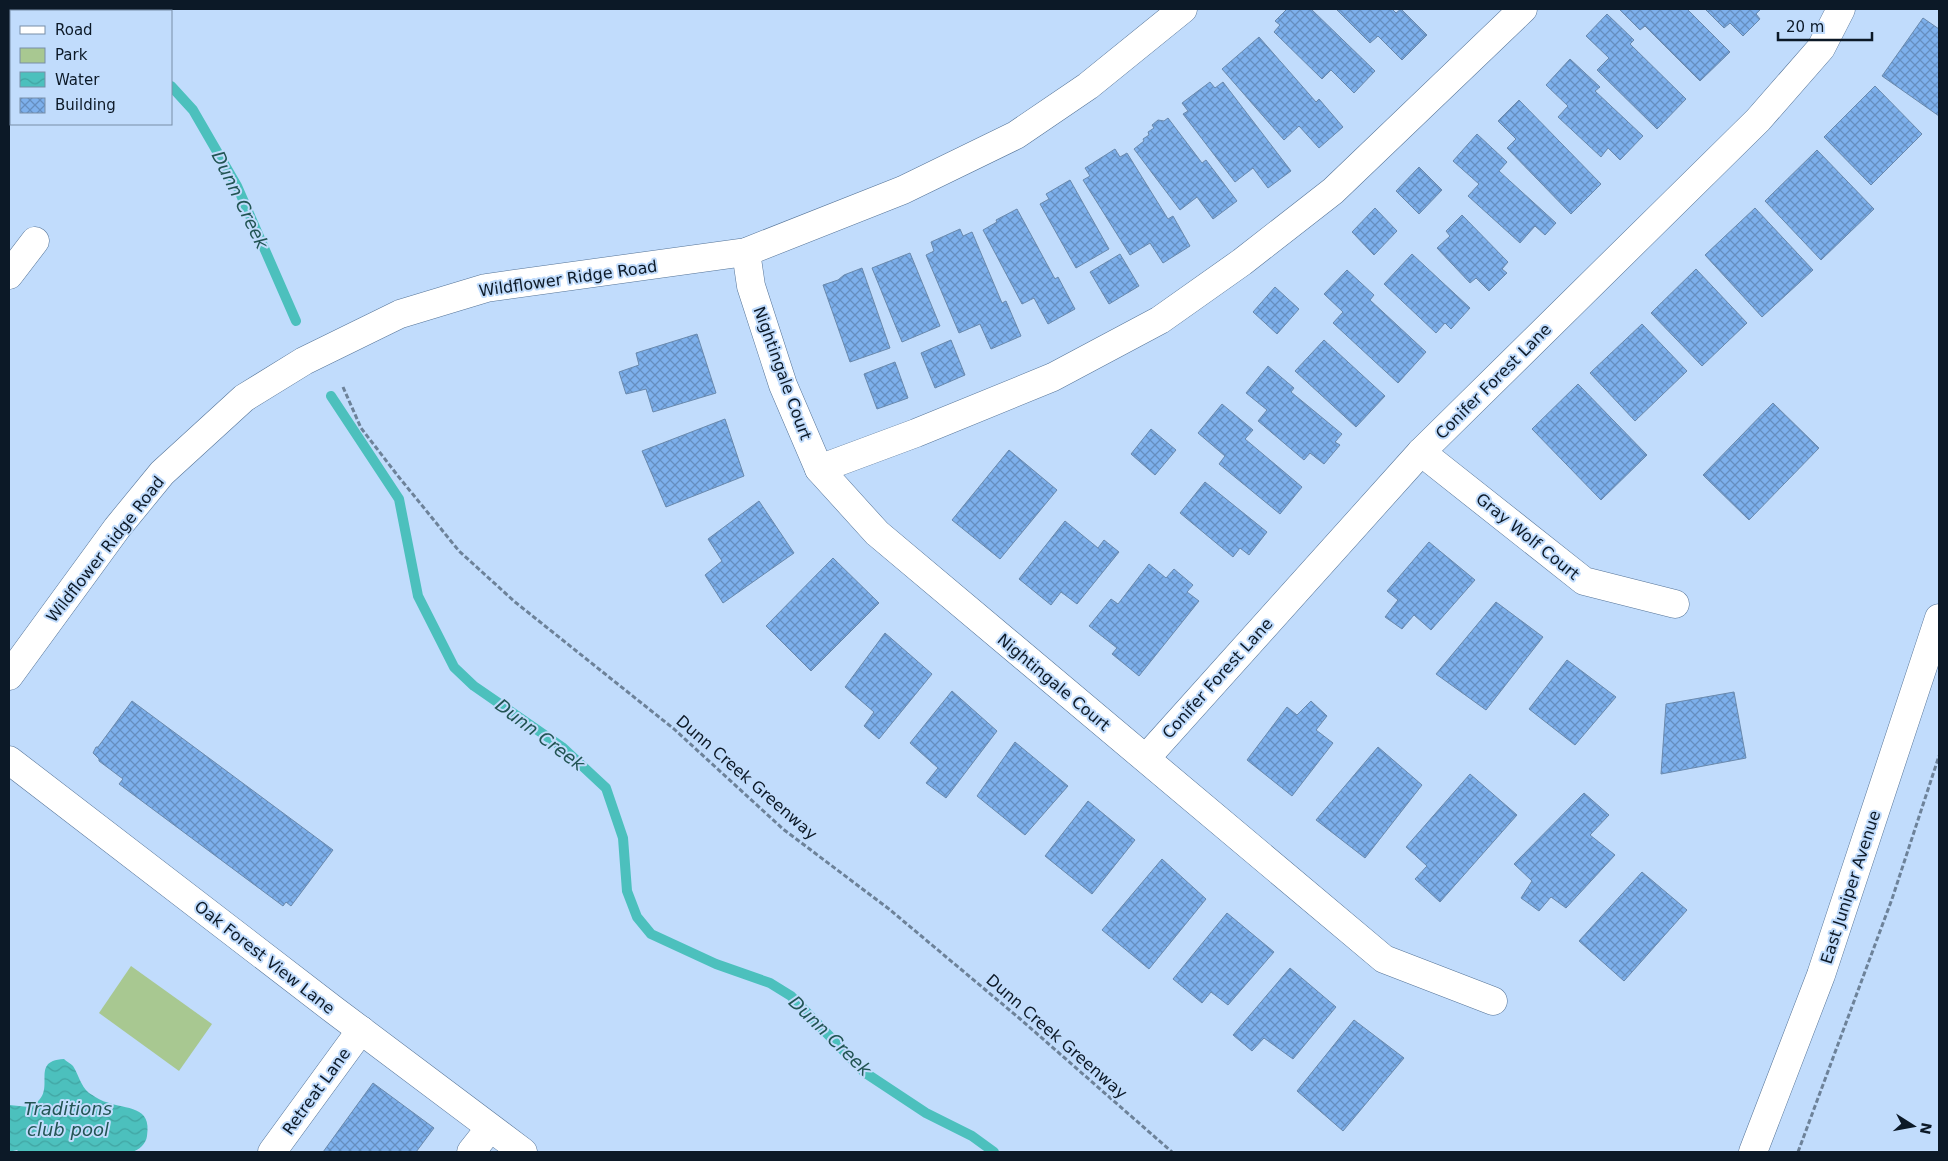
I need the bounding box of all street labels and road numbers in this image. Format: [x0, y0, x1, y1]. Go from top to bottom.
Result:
street label: Wildflower Ridge Road [478, 257, 658, 300]
street label: Nightingale Court [750, 304, 816, 443]
street label: Conifer Forest Lane [1432, 320, 1555, 443]
street label: Wildflower Ridge Road [43, 473, 168, 626]
street label: Gray Wolf Court [1472, 489, 1583, 584]
street label: Conifer Forest Lane [1158, 614, 1276, 742]
street label: Nightingale Court [994, 630, 1114, 735]
street label: Dunn Creek Greenway [672, 711, 821, 844]
street label: East Juniper Avenue [1817, 808, 1884, 966]
street label: Oak Forest View Lane [191, 897, 339, 1018]
street label: Dunn Creek Greenway [982, 970, 1131, 1103]
street label: Retreat Lane [279, 1044, 354, 1138]

